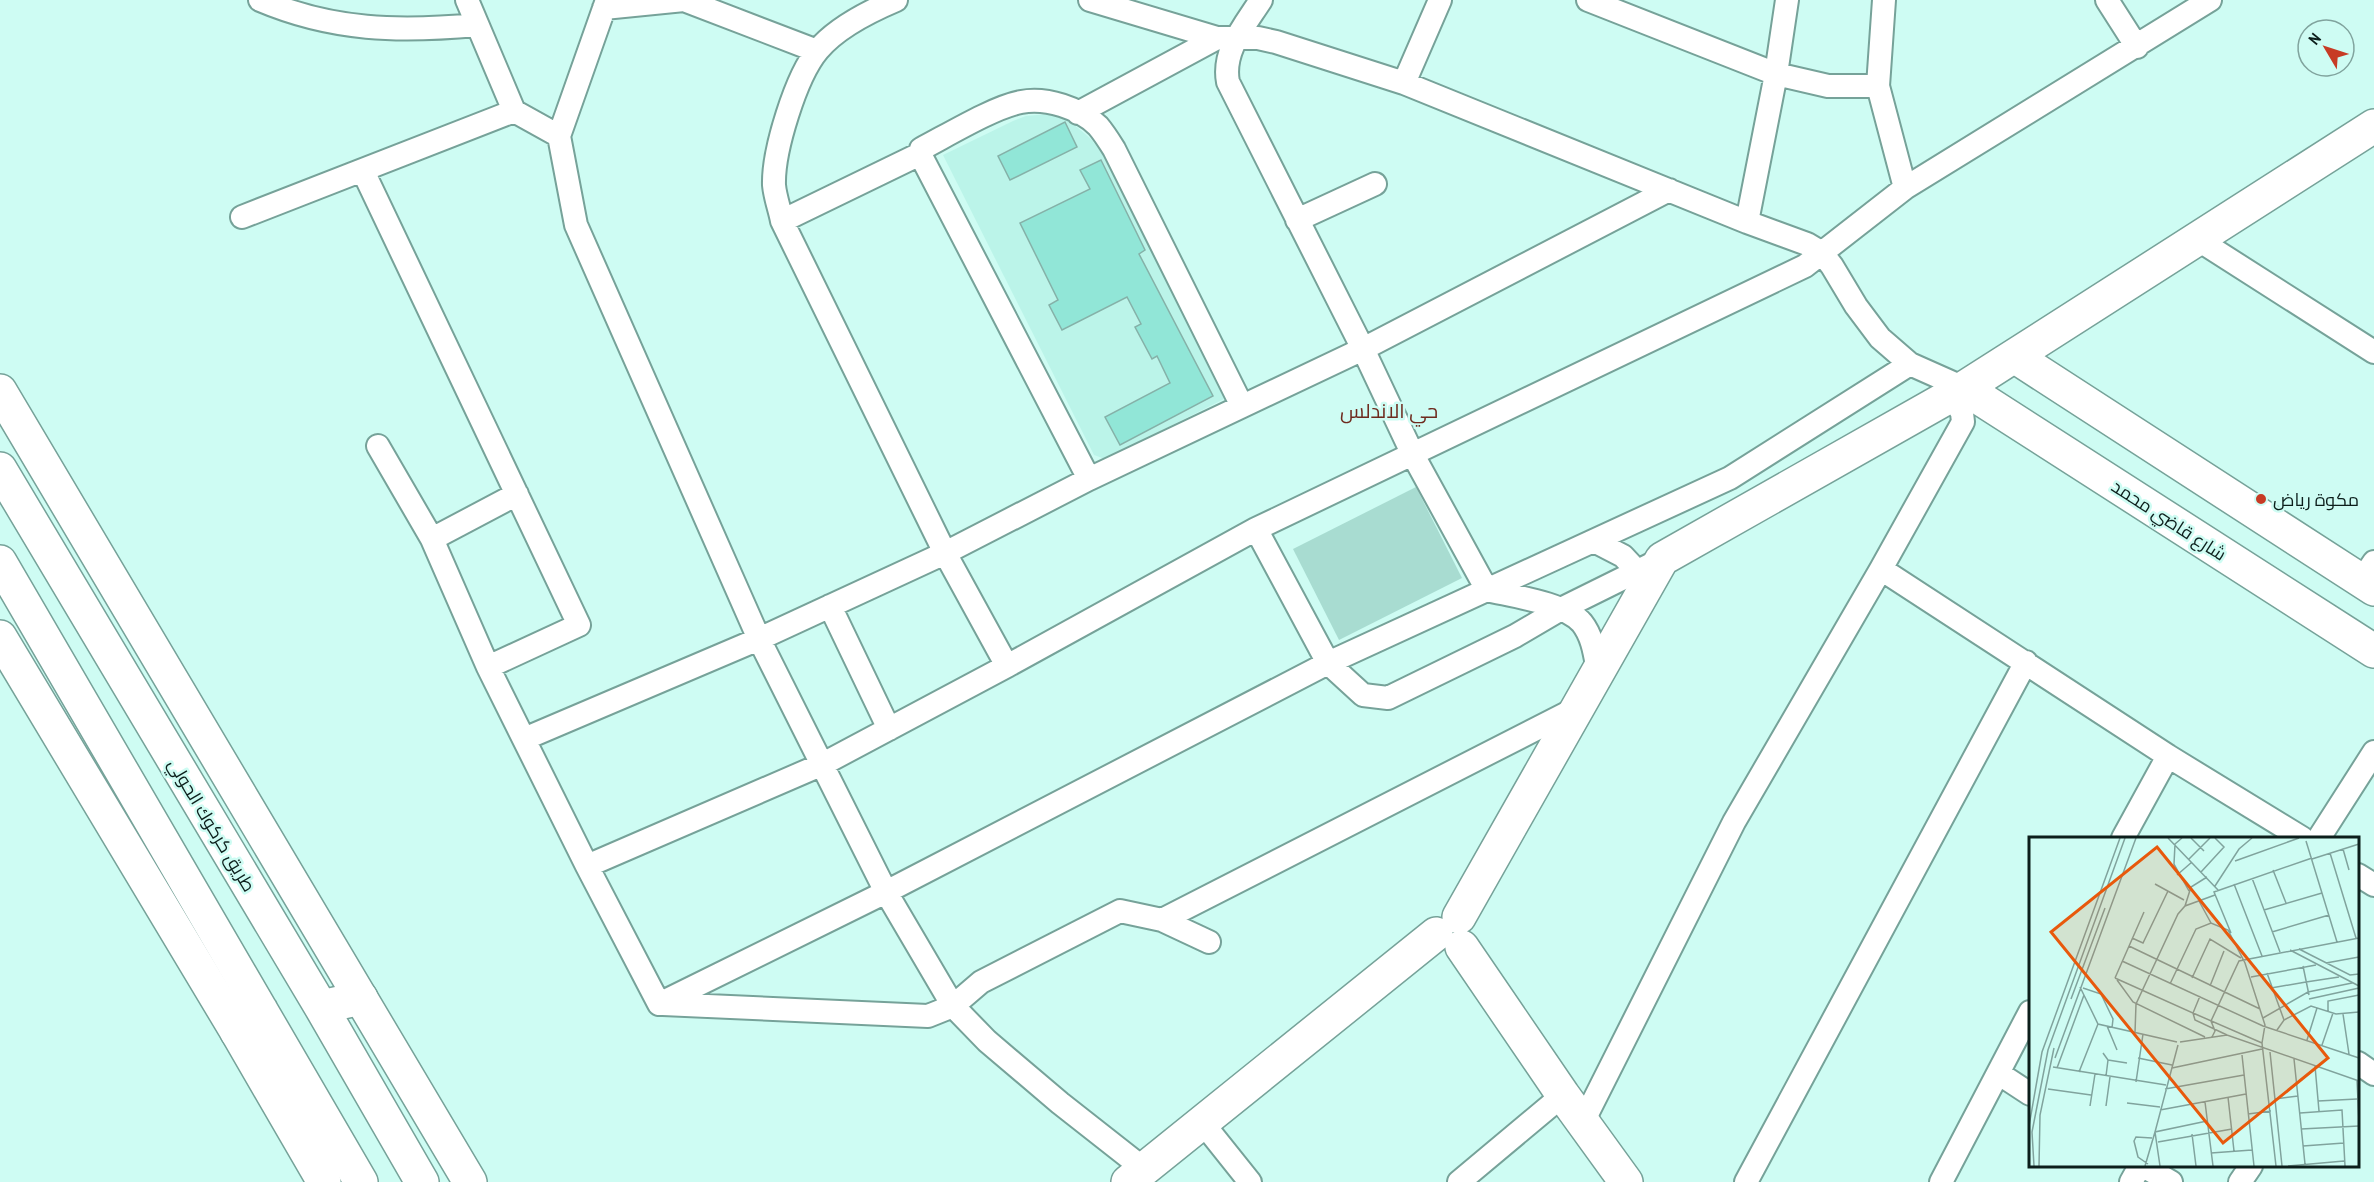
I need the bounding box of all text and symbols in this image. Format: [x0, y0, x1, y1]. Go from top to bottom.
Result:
north arrow [2296, 18, 2356, 78]
text: N [2303, 28, 2326, 49]
district label: حي الاندلس [1340, 397, 1438, 427]
street label: شارع قاضي محمد [2106, 474, 2231, 567]
place label: مكوة رياض [2273, 487, 2359, 512]
marker: مكوة رياض [2254, 492, 2268, 506]
street label: طريق كركوك الحولي [161, 754, 262, 897]
inset map [2029, 837, 2359, 1167]

